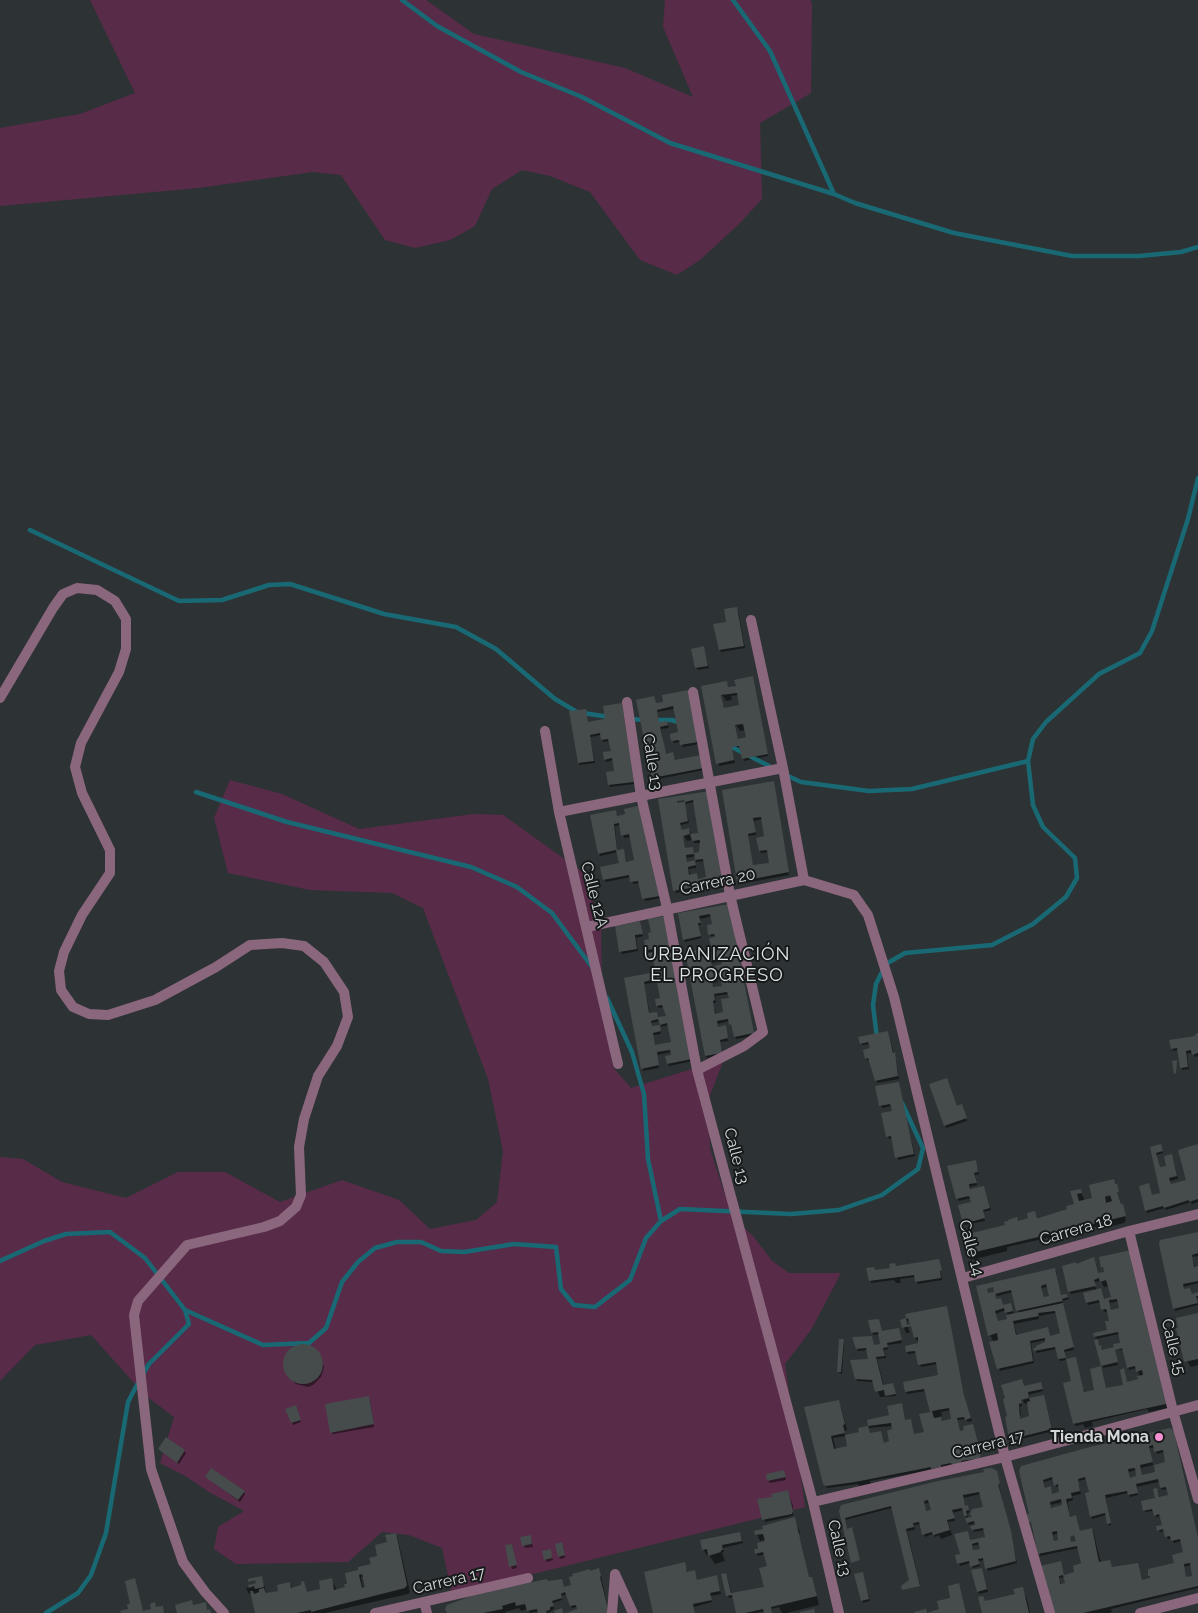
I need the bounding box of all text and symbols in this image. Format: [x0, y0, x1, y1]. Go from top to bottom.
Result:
street label: Calle 13 [638, 732, 666, 792]
street label: Calle 12A [576, 860, 612, 930]
street label: Carrera 20 [679, 865, 757, 899]
district label: URBANIZACIÓN EL PROGRESO [642, 944, 792, 986]
street label: Calle 13 [719, 1126, 753, 1186]
street label: Carrera 18 [1037, 1210, 1115, 1250]
street label: Calle 14 [954, 1218, 988, 1278]
street label: Calle 15 [1157, 1317, 1189, 1377]
street label: Carrera 17 [950, 1427, 1026, 1463]
place label: Tienda Mona [1050, 1427, 1149, 1447]
marker: Tienda Mona [1153, 1431, 1165, 1443]
street label: Calle 13 [823, 1518, 855, 1578]
street label: Carrera 17 [411, 1563, 487, 1599]

